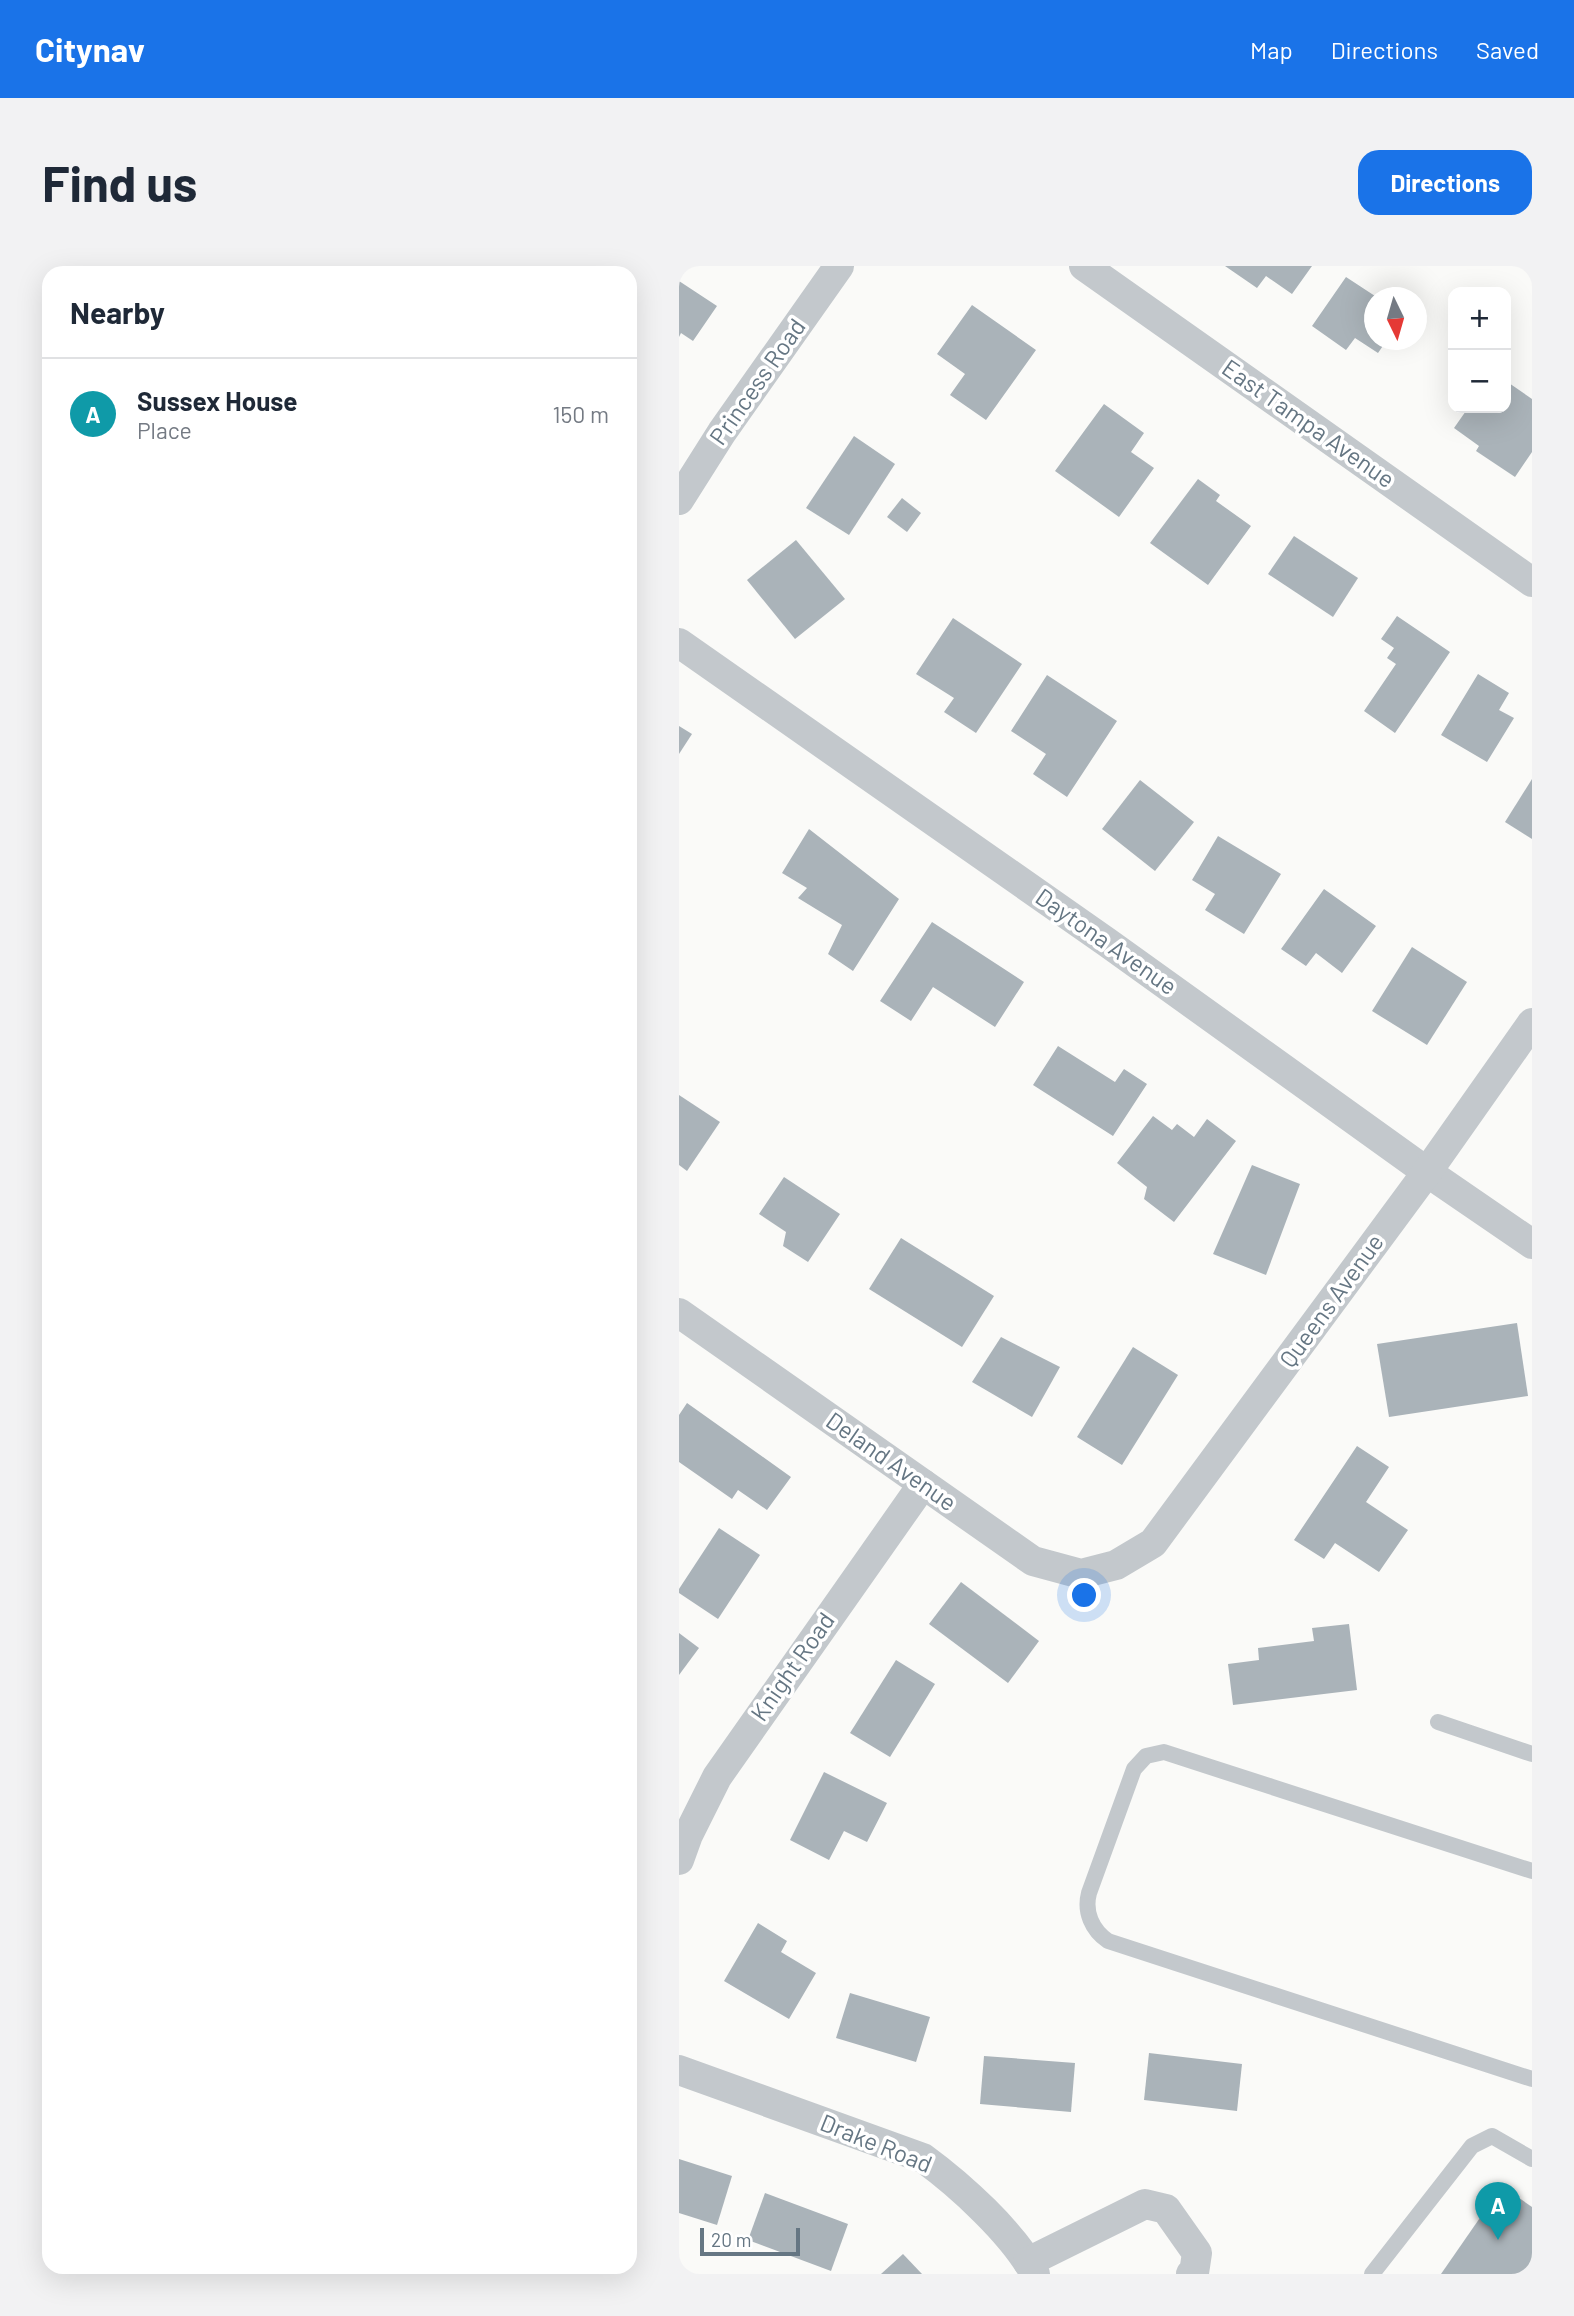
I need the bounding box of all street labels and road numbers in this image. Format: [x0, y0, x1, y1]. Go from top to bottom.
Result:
street label: Princess Road [703, 312, 811, 450]
street label: East Tampa Avenue [1217, 352, 1401, 493]
street label: Daytona Avenue [1031, 881, 1183, 1000]
street label: Queens Avenue [1273, 1228, 1389, 1372]
street label: Deland Avenue [821, 1405, 963, 1516]
street label: Knight Road [744, 1606, 840, 1726]
street label: Drake Road [816, 2107, 937, 2178]

